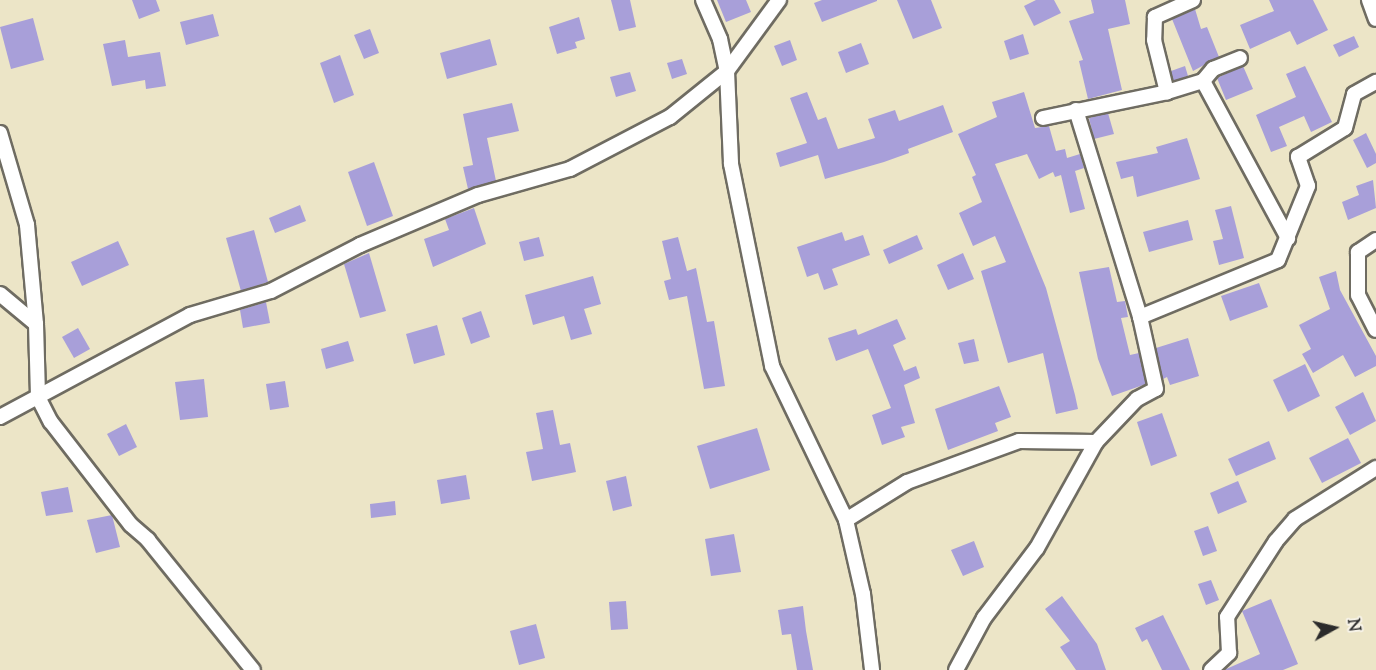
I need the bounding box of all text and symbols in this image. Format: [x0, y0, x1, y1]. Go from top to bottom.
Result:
north arrow [1304, 598, 1364, 658]
text: N [1340, 617, 1365, 633]

